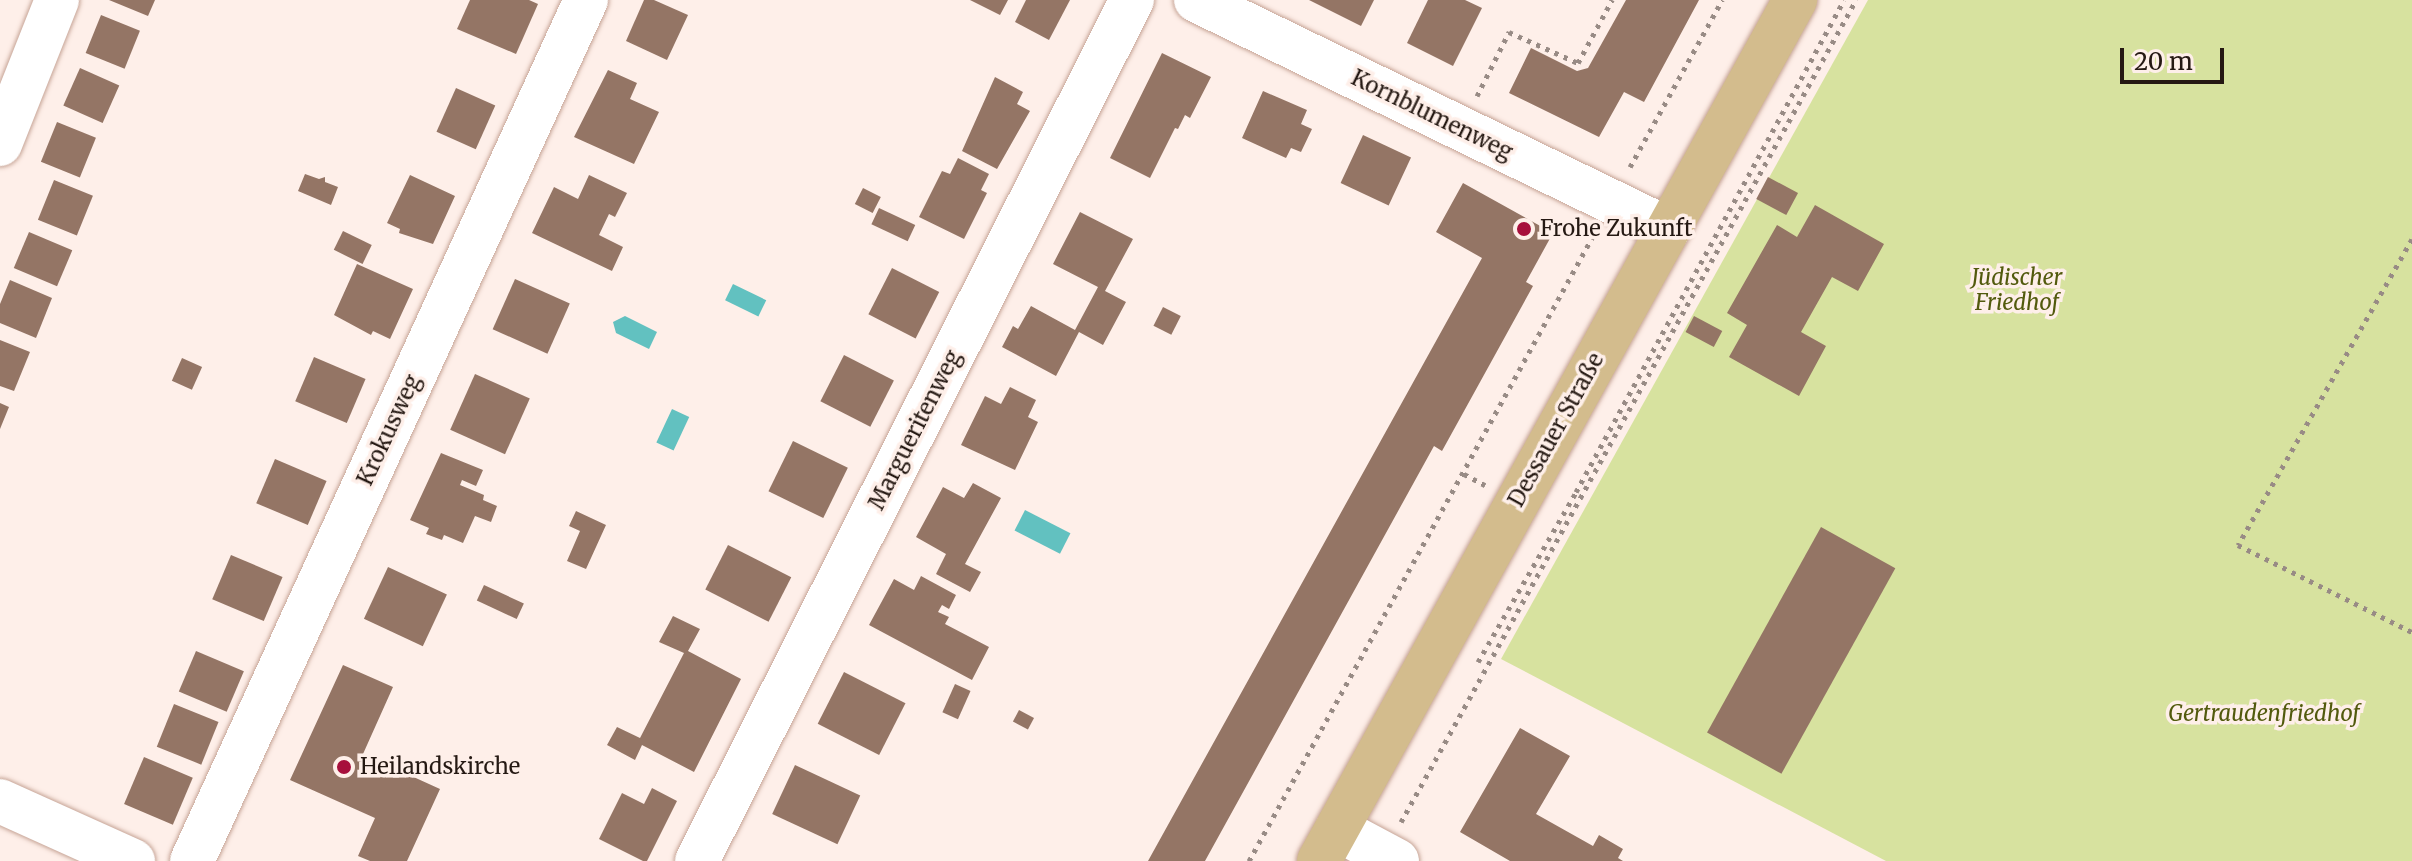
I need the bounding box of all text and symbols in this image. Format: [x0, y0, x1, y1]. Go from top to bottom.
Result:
scale bar [2124, 32, 2228, 82]
text: 20 m [2134, 46, 2193, 77]
street label: Kornblumenweg [1347, 64, 1517, 166]
place label: Frohe Zukunft [1540, 216, 1693, 242]
marker: Frohe Zukunft [1515, 220, 1533, 238]
park label: Jüdischer Friedhof [1972, 264, 2062, 316]
street label: Margueritenweg [863, 346, 967, 514]
street label: Dessauer Straße [1503, 349, 1609, 511]
street label: Krokusweg [352, 370, 426, 490]
park label: Gertraudenfriedhof [2168, 701, 2360, 727]
place label: Heilandskirche [360, 754, 520, 780]
marker: Heilandskirche [335, 758, 353, 776]

